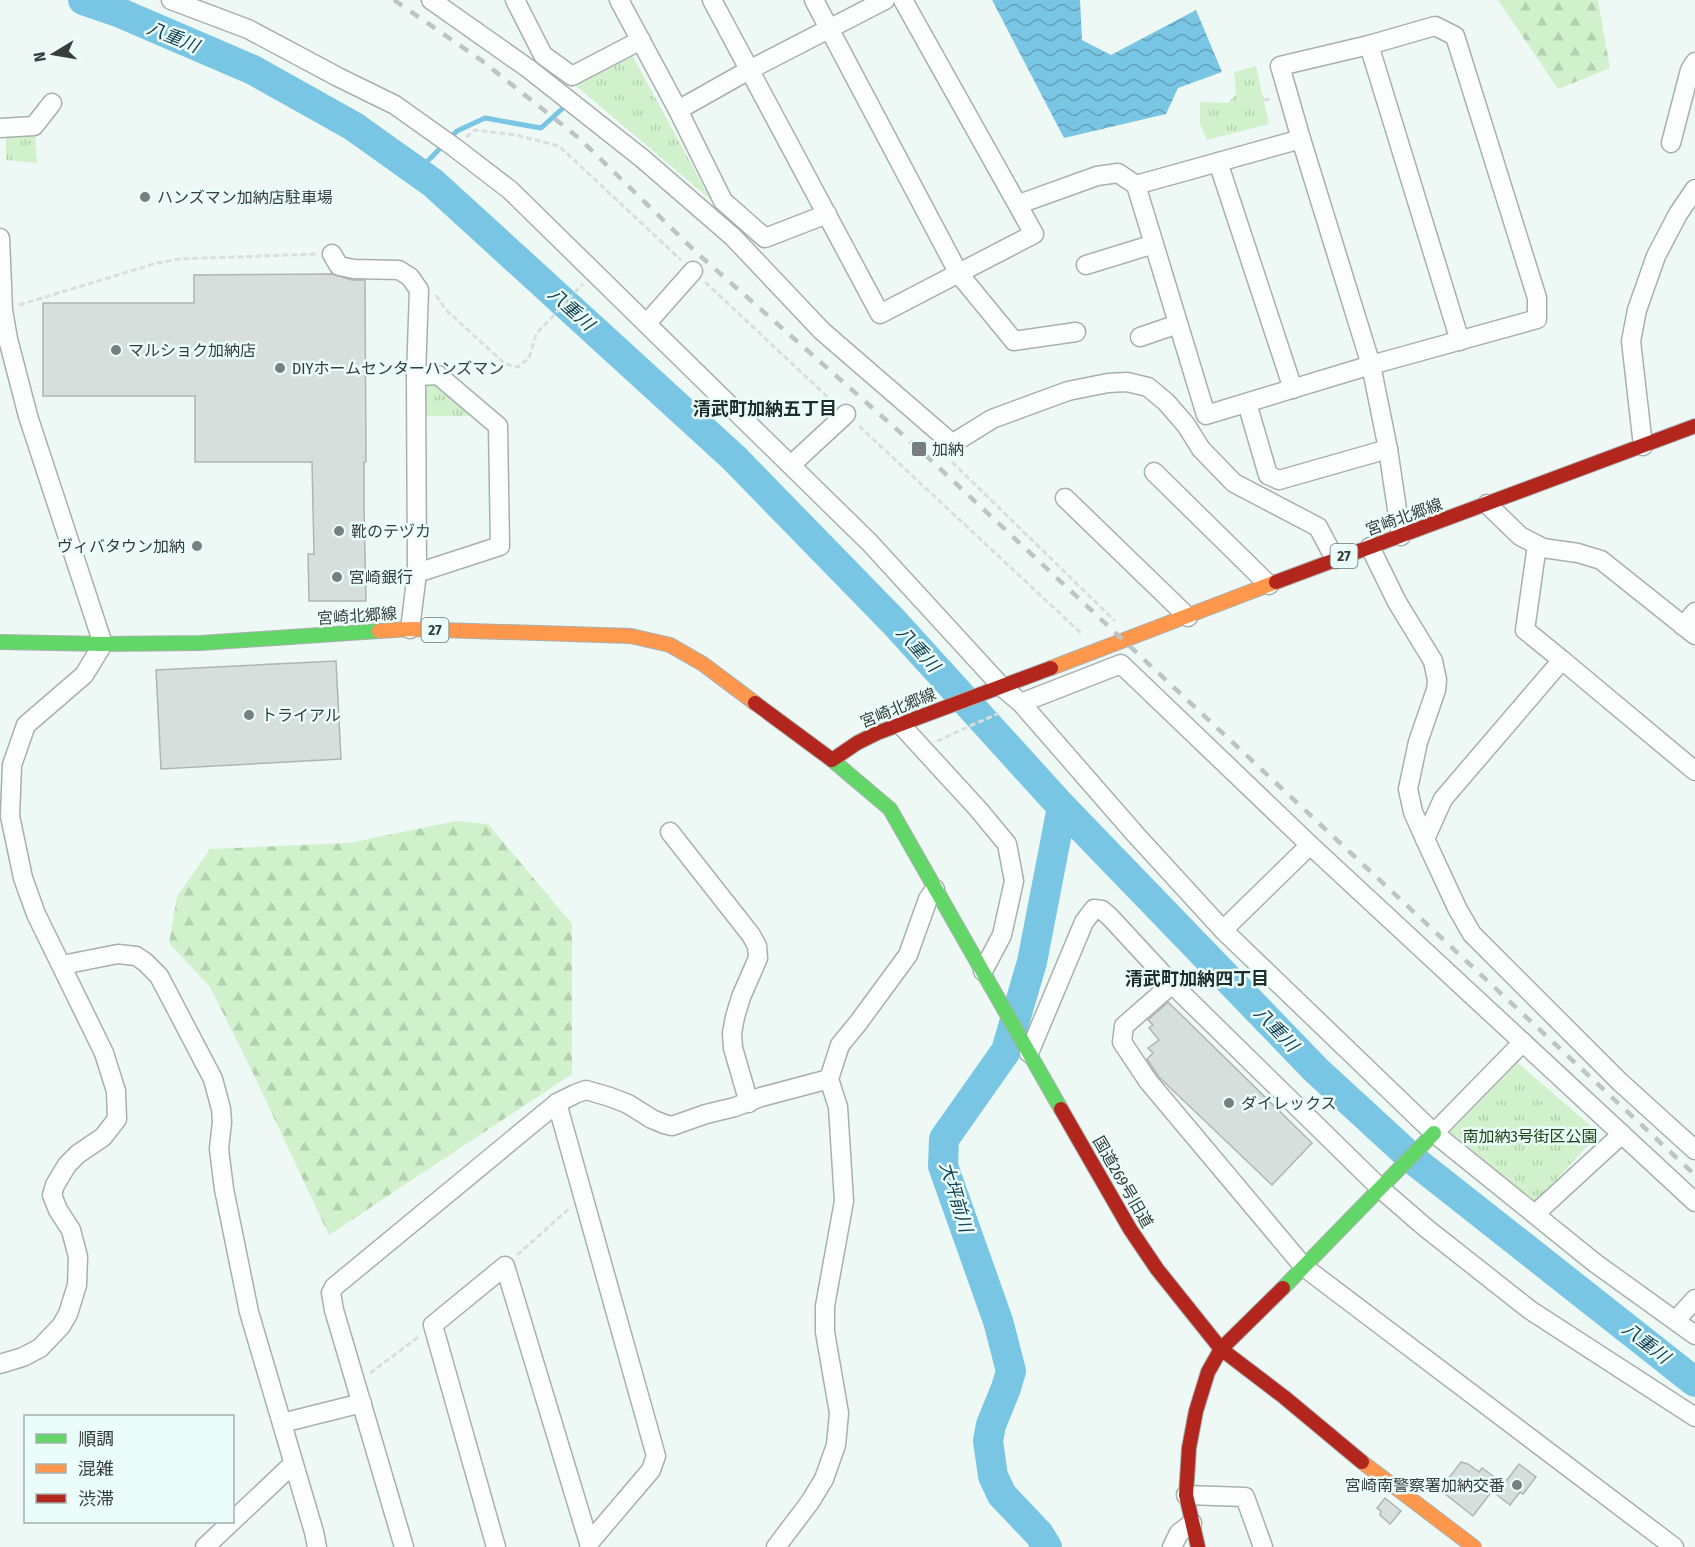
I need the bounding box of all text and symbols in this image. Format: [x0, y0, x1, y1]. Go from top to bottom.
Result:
water label: 八重川 [144, 17, 204, 58]
north arrow [24, 24, 84, 84]
text: N [30, 50, 50, 63]
place label: ハンズマン加納店駐車場 [157, 188, 333, 207]
marker: ハンズマン加納店駐車場 [138, 190, 152, 204]
water label: 八重川 [544, 283, 600, 337]
place label: マルショク加納店 [128, 341, 256, 360]
marker: マルショク加納店 [109, 343, 123, 357]
place label: DIYホームセンターハンズマン [292, 359, 504, 378]
marker: DIYホームセンターハンズマン [273, 361, 287, 375]
district label: 清武町加納五丁目 [693, 398, 837, 420]
marker: 加納 [910, 440, 928, 458]
place label: 加納 [932, 440, 964, 459]
street label: 宮崎北郷線 [1363, 494, 1445, 540]
place label: 靴のテヅカ [351, 522, 431, 541]
marker: 靴のテヅカ [332, 524, 346, 538]
place label: ヴィバタウン加納 [57, 537, 185, 556]
marker: ヴィバタウン加納 [190, 539, 204, 553]
road number: 27 [1330, 544, 1358, 568]
place label: 宮崎銀行 [349, 568, 413, 587]
marker: 宮崎銀行 [330, 570, 344, 584]
street label: 宮崎北郷線 [316, 604, 398, 628]
road number: 27 [422, 618, 448, 642]
water label: 八重川 [892, 622, 946, 678]
street label: 宮崎北郷線 [857, 684, 939, 732]
place label: トライアル [261, 706, 341, 725]
marker: トライアル [242, 708, 256, 722]
district label: 清武町加納四丁目 [1125, 968, 1269, 990]
water label: 八重川 [1249, 1002, 1304, 1058]
place label: ダイレックス [1241, 1094, 1337, 1113]
marker: ダイレックス [1222, 1096, 1236, 1110]
park label: 南加納3号街区公園 [1462, 1127, 1598, 1146]
street label: 国道269号旧道 [1089, 1133, 1157, 1231]
water label: 大坪前川 [935, 1159, 978, 1237]
water label: 八重川 [1618, 1318, 1676, 1370]
legend [24, 1415, 234, 1523]
text: 順調 [78, 1428, 114, 1450]
text: 混雑 [78, 1458, 114, 1480]
place label: 宮崎南警察署加納交番 [1345, 1476, 1505, 1495]
marker: 宮崎南警察署加納交番 [1510, 1478, 1524, 1492]
text: 渋滞 [78, 1488, 114, 1510]

